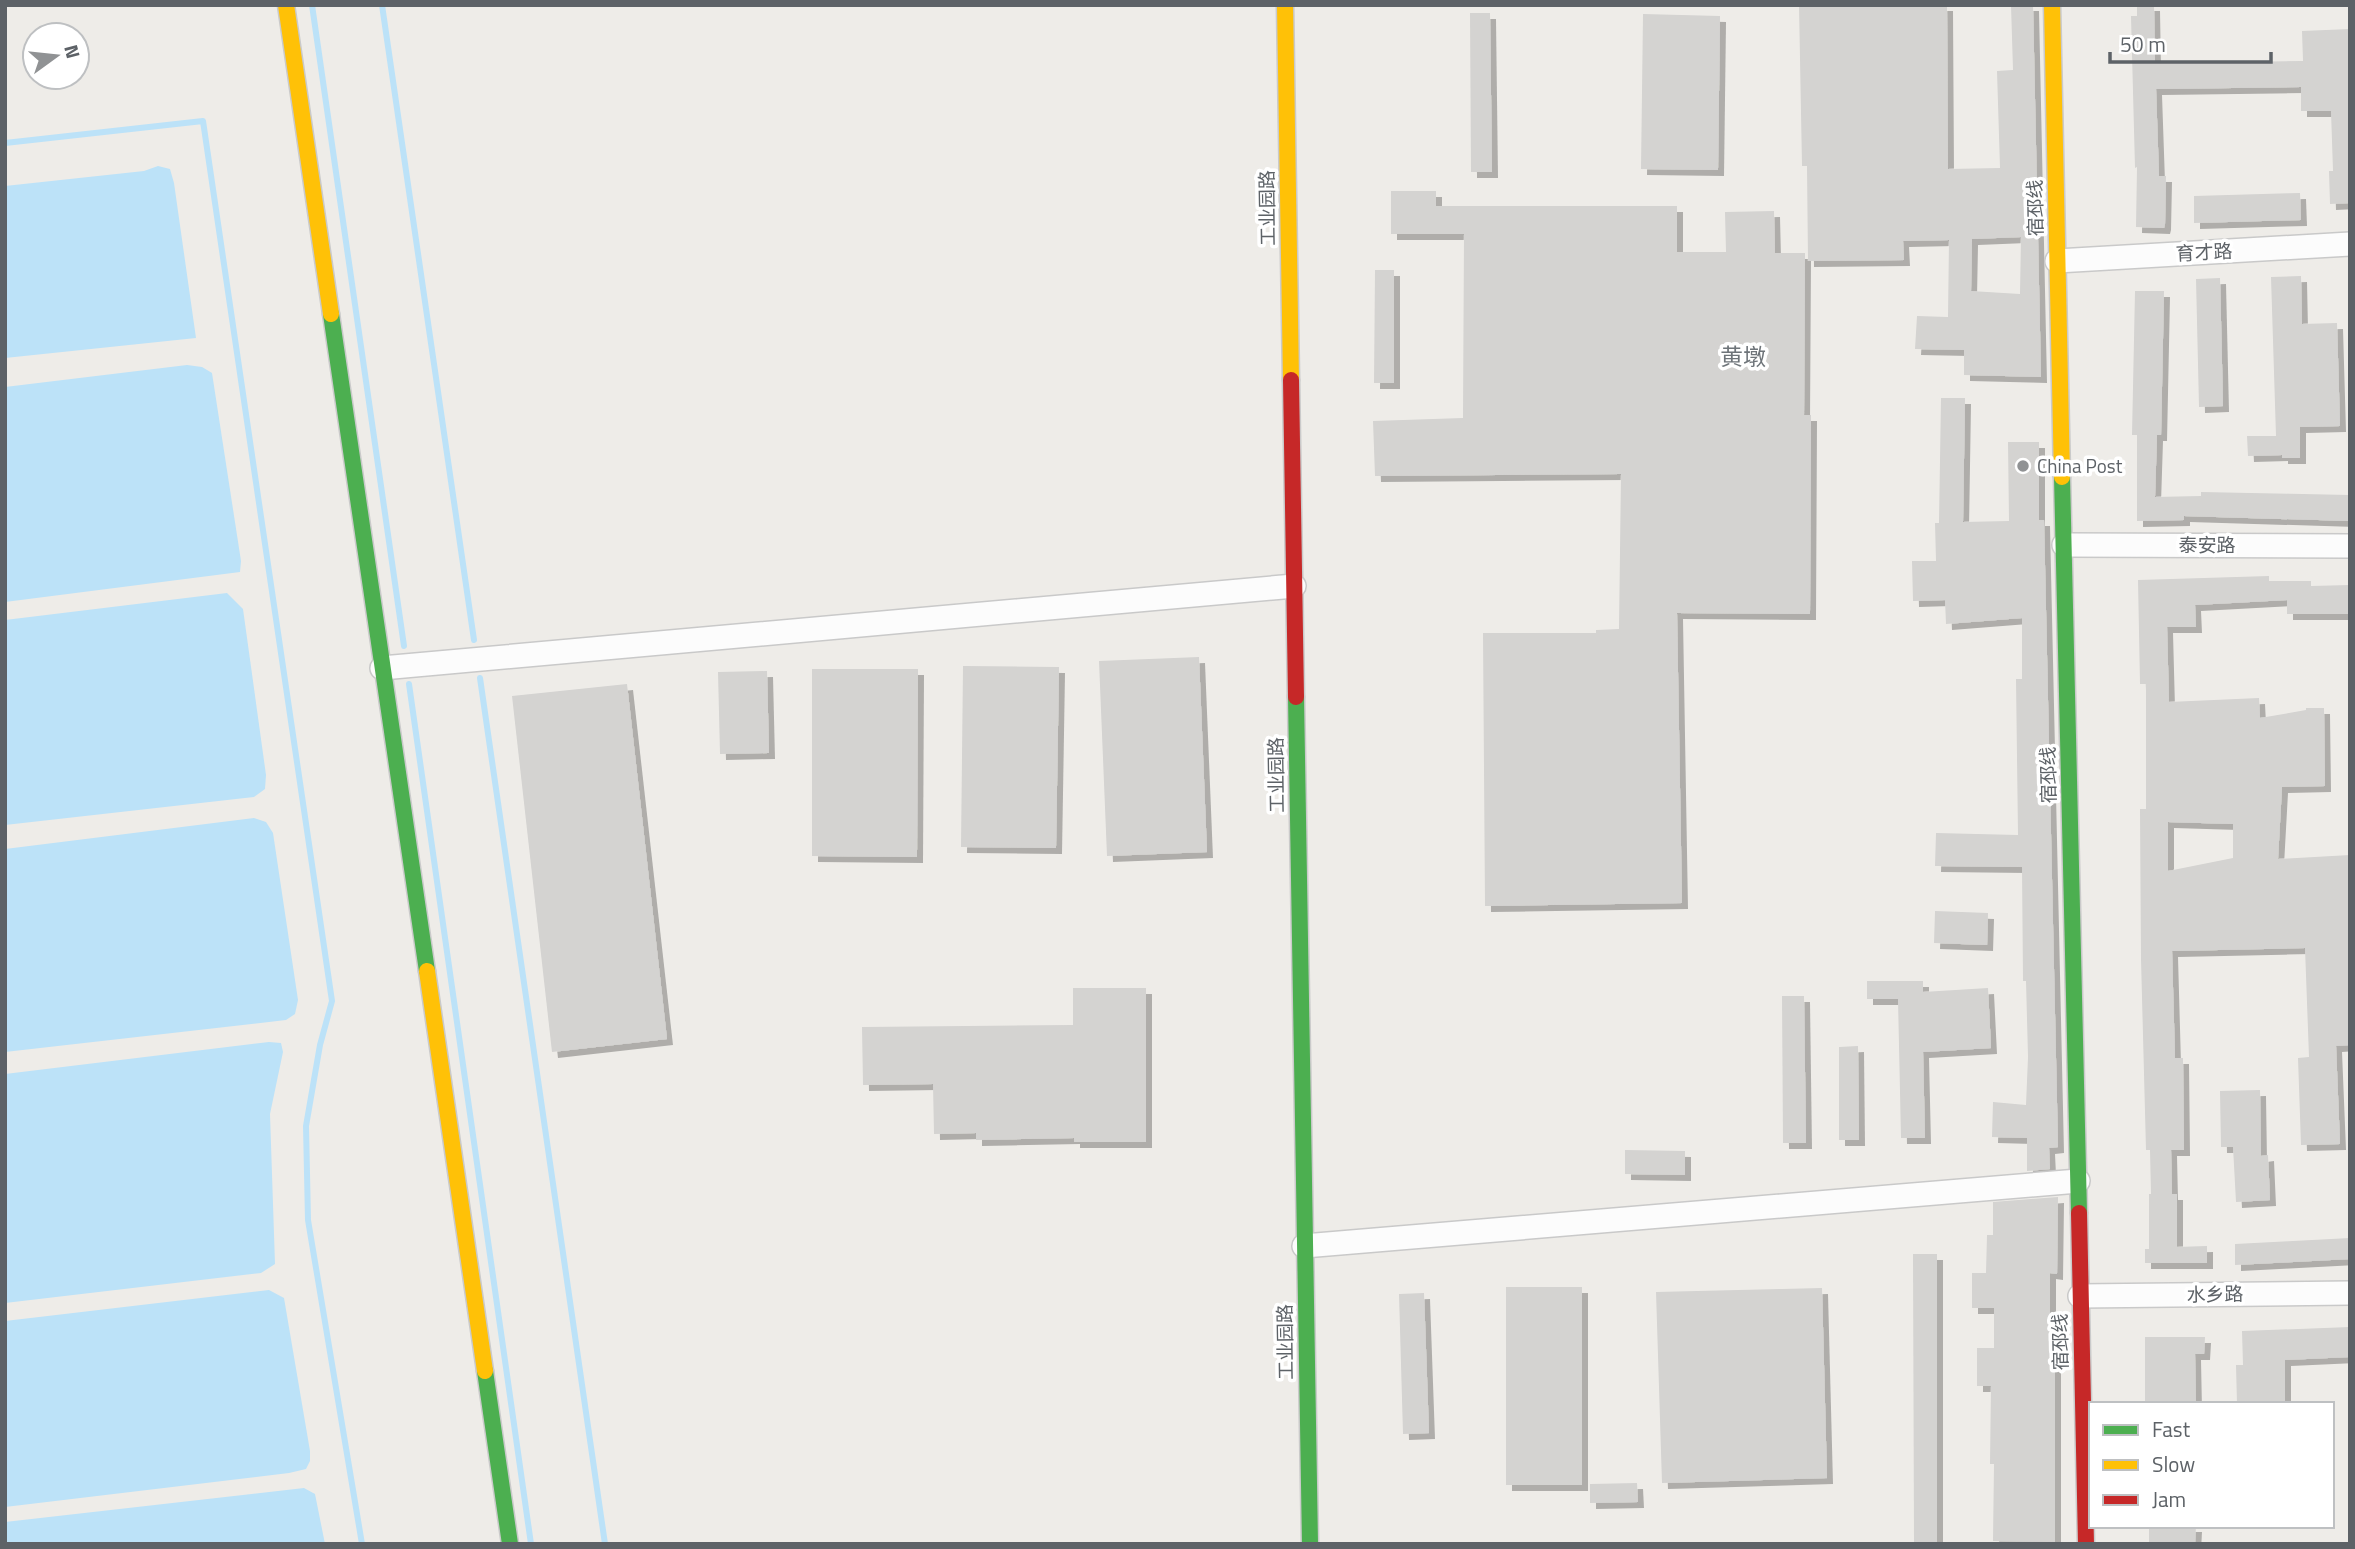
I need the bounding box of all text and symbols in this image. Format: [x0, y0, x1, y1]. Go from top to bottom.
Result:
north arrow [21, 21, 91, 91]
scale bar [2110, 21, 2271, 65]
text: 50 m [2120, 28, 2166, 60]
text: N [57, 41, 89, 62]
street label: 工业园路 [1251, 170, 1282, 246]
street label: 宿邳线 [2020, 179, 2049, 237]
street label: 育才路 [2175, 236, 2233, 267]
district label: 黄墩 [1720, 339, 1766, 374]
place label: China Post [2037, 451, 2123, 480]
marker: China Post [2015, 458, 2031, 474]
street label: 泰安路 [2178, 530, 2236, 559]
street label: 工业园路 [1260, 737, 1291, 813]
street label: 宿邳线 [2033, 746, 2062, 804]
street label: 水乡路 [2186, 1279, 2244, 1308]
street label: 工业园路 [1269, 1304, 1300, 1380]
street label: 宿邳线 [2045, 1313, 2074, 1371]
legend [2089, 1402, 2334, 1528]
text: Fast [2152, 1413, 2191, 1445]
text: Slow [2152, 1448, 2195, 1480]
text: Jam [2152, 1483, 2186, 1515]

